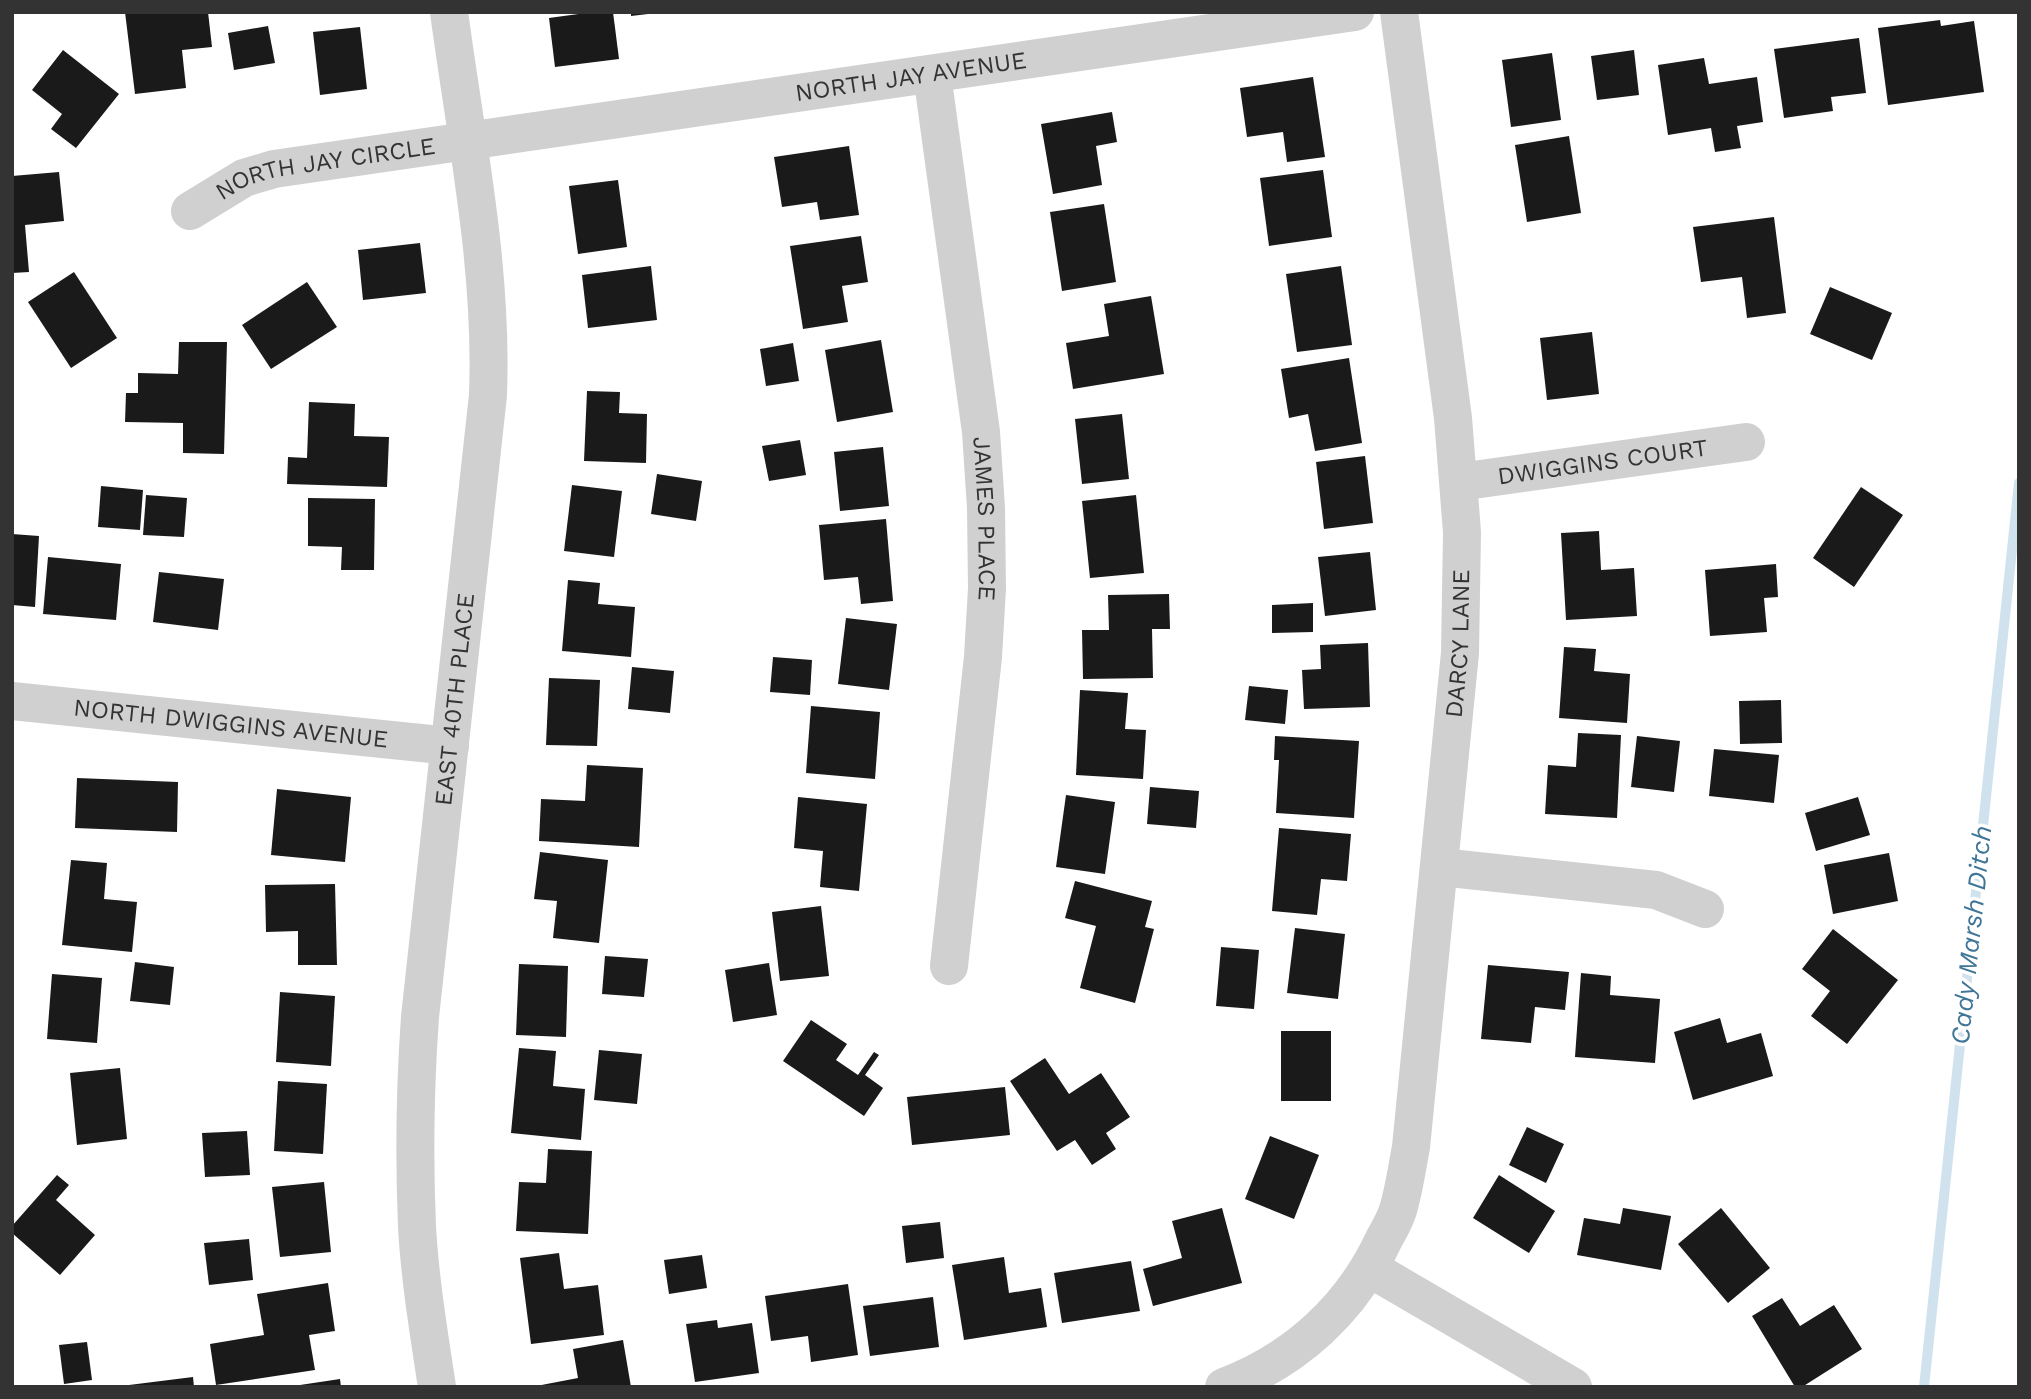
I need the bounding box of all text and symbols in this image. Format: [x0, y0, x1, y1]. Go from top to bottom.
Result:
street label: NORTH JAY AVENUE [793, 46, 1028, 107]
street label: NORTH JAY CIRCLE [211, 132, 437, 206]
street label: DWIGGINS COURT [1496, 433, 1709, 490]
street label: JAMES PLACE [967, 436, 1001, 601]
street label: DARCY LANE [1440, 569, 1475, 719]
street label: EAST 40TH PLACE [429, 592, 480, 807]
street label: NORTH DWIGGINS AVENUE [72, 693, 389, 754]
water label: Cady Marsh Ditch [1945, 824, 1997, 1046]

